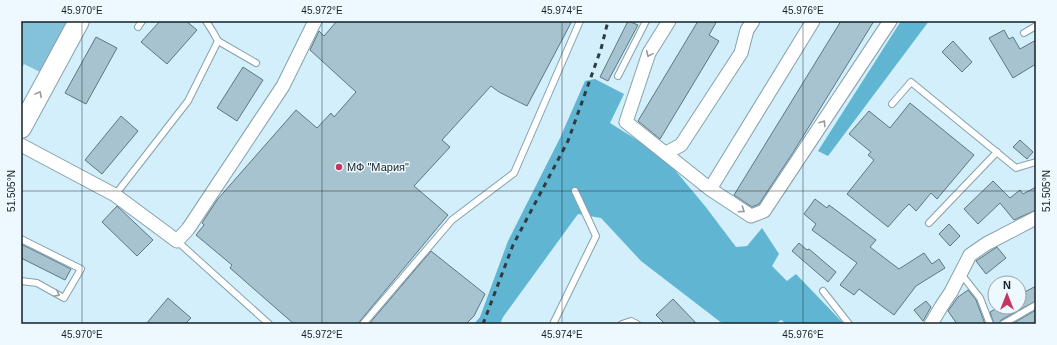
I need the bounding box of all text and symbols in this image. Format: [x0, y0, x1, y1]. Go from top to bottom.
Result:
text: 45.970°E [61, 5, 103, 16]
text: 45.972°E [301, 5, 343, 16]
text: 45.974°E [541, 5, 583, 16]
text: 45.976°E [782, 5, 824, 16]
one-way arrow [646, 50, 654, 58]
one-way arrow [35, 91, 42, 98]
one-way arrow [818, 120, 825, 127]
place label: МФ "Мария" [347, 161, 409, 173]
marker: МФ "Мария" [334, 162, 344, 172]
text: 51.505°N [6, 170, 17, 212]
text: 51.505°N [1041, 170, 1052, 212]
one-way arrow [738, 205, 745, 212]
north arrow [987, 275, 1027, 315]
text: N [1003, 279, 1011, 291]
one-way arrow [53, 289, 60, 297]
text: 45.970°E [61, 329, 103, 340]
text: 45.972°E [301, 329, 343, 340]
text: 45.974°E [541, 329, 583, 340]
text: 45.976°E [782, 329, 824, 340]

